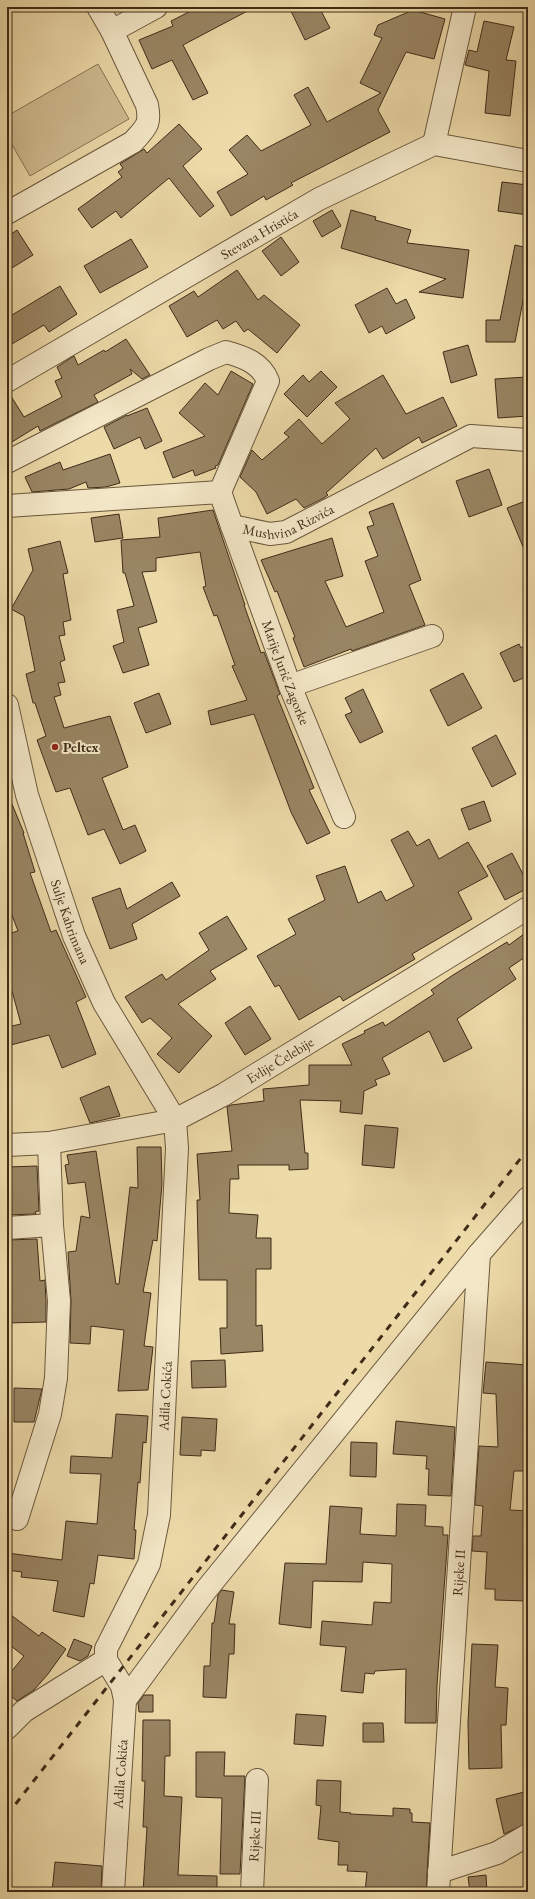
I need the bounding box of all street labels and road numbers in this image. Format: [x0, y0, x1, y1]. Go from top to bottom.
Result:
street label: Stevana Hristića [217, 204, 302, 263]
street label: Mushvina Rizvića [241, 500, 337, 543]
street label: Marije Jurić Zagorke [258, 618, 314, 728]
street label: Sulje Kahrimana [47, 877, 94, 967]
street label: Evlije Čelebije [243, 1032, 317, 1088]
street label: Adila Cokića [154, 1360, 176, 1432]
street label: Rijeke II [448, 1549, 469, 1596]
street label: Adila Cokića [109, 1738, 131, 1810]
street label: Rijeke III [244, 1810, 265, 1862]

